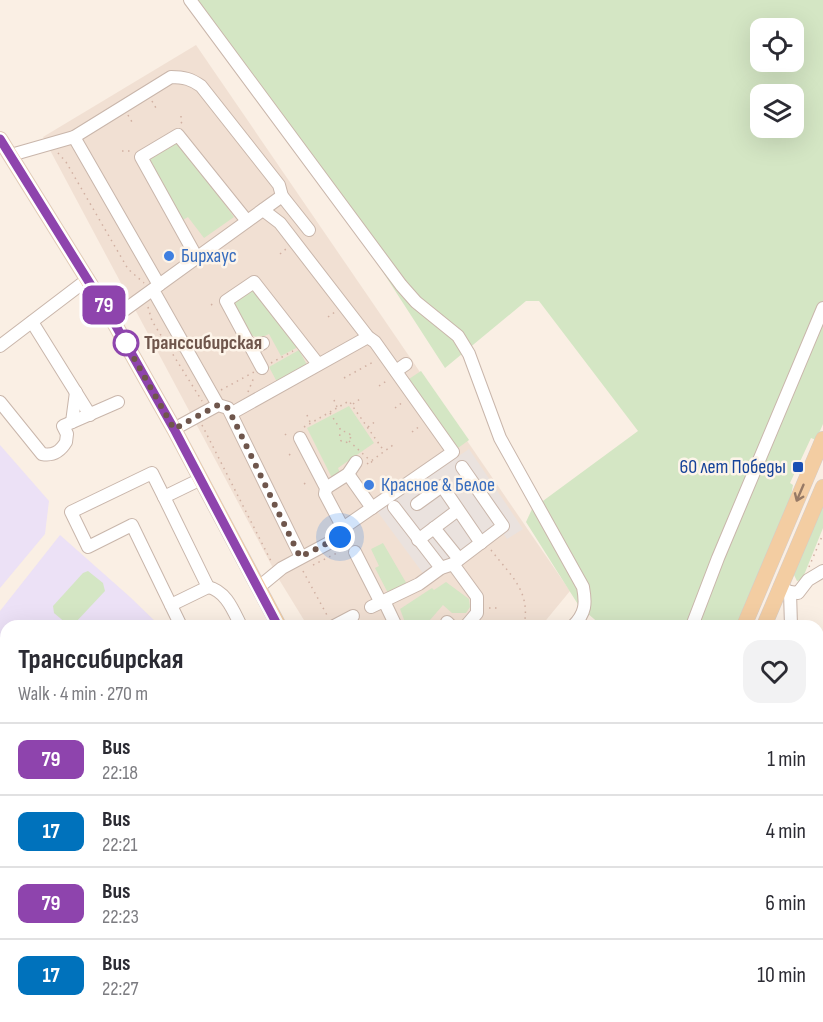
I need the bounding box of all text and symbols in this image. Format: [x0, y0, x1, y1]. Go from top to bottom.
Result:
map controls [750, 18, 804, 138]
button: locate [750, 18, 804, 72]
button: layers [750, 84, 804, 138]
place label: Бирхаус [181, 244, 237, 268]
marker: Бирхаус [162, 249, 176, 263]
line badge: 79 [77, 286, 131, 324]
text: 79 [94, 293, 114, 318]
marker: Транссибирская [113, 330, 139, 356]
place label: Транссибирская [144, 331, 262, 355]
place label: 60 лет Победы [680, 455, 786, 479]
marker: 60 лет Победы [791, 460, 805, 474]
place label: Красное & Белое [381, 473, 495, 497]
marker: Красное & Белое [362, 478, 376, 492]
one-way arrow [794, 484, 805, 502]
your location [325, 522, 355, 552]
button: heart [743, 640, 806, 703]
text: Транссибирская [18, 643, 183, 676]
text: Walk · 4 min · 270 m [18, 682, 148, 706]
text: Bus [102, 734, 131, 761]
text: 1 min [767, 746, 806, 773]
text: 79 [41, 747, 61, 772]
text: 22:18 [102, 761, 138, 785]
text: Bus [102, 806, 131, 833]
text: 4 min [766, 818, 806, 845]
text: 17 [42, 819, 60, 844]
text: 22:21 [102, 833, 138, 857]
text: Bus [102, 878, 131, 905]
text: 6 min [765, 890, 806, 917]
text: 79 [41, 891, 61, 916]
text: 22:23 [102, 905, 139, 929]
text: Bus [102, 950, 131, 977]
text: 10 min [757, 962, 806, 989]
text: 17 [42, 963, 60, 988]
text: 22:27 [102, 977, 139, 1001]

